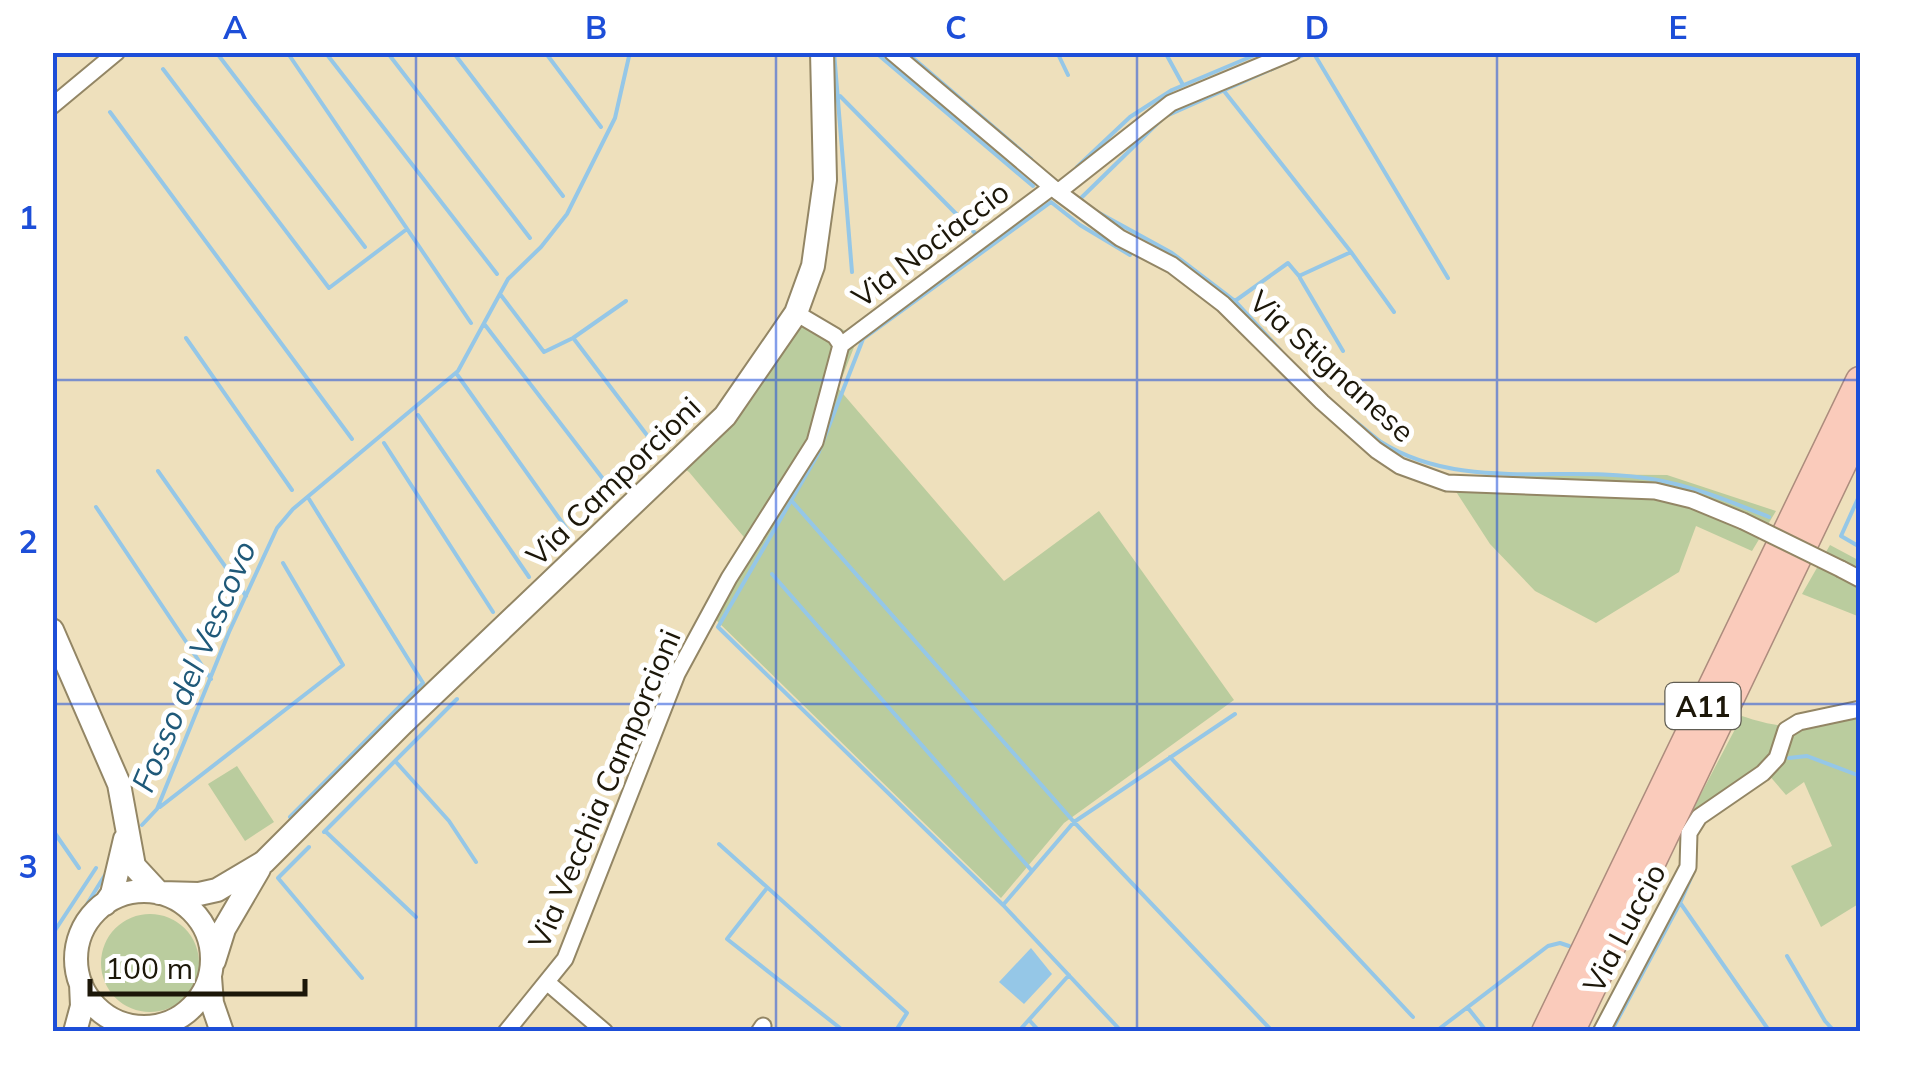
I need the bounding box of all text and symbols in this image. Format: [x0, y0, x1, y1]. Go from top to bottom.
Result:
text: A [223, 7, 247, 47]
text: B [585, 7, 607, 47]
text: C [945, 7, 967, 47]
text: D [1305, 7, 1329, 47]
text: E [1668, 7, 1688, 47]
street label: Via Nociaccio [844, 173, 1016, 315]
text: 1 [18, 197, 38, 237]
street label: Via Stignanese [1242, 282, 1422, 450]
street label: Via Camporcioni [518, 388, 708, 574]
text: 2 [18, 521, 38, 561]
water label: Fosso del Vescovo [122, 534, 264, 798]
street label: Via Vecchia Camporcioni [519, 624, 689, 954]
road number: A11 [1666, 683, 1740, 729]
text: 3 [18, 846, 38, 886]
street label: Via Luccio [1574, 857, 1674, 999]
scale bar [90, 934, 305, 996]
text: 100 m [105, 949, 193, 987]

